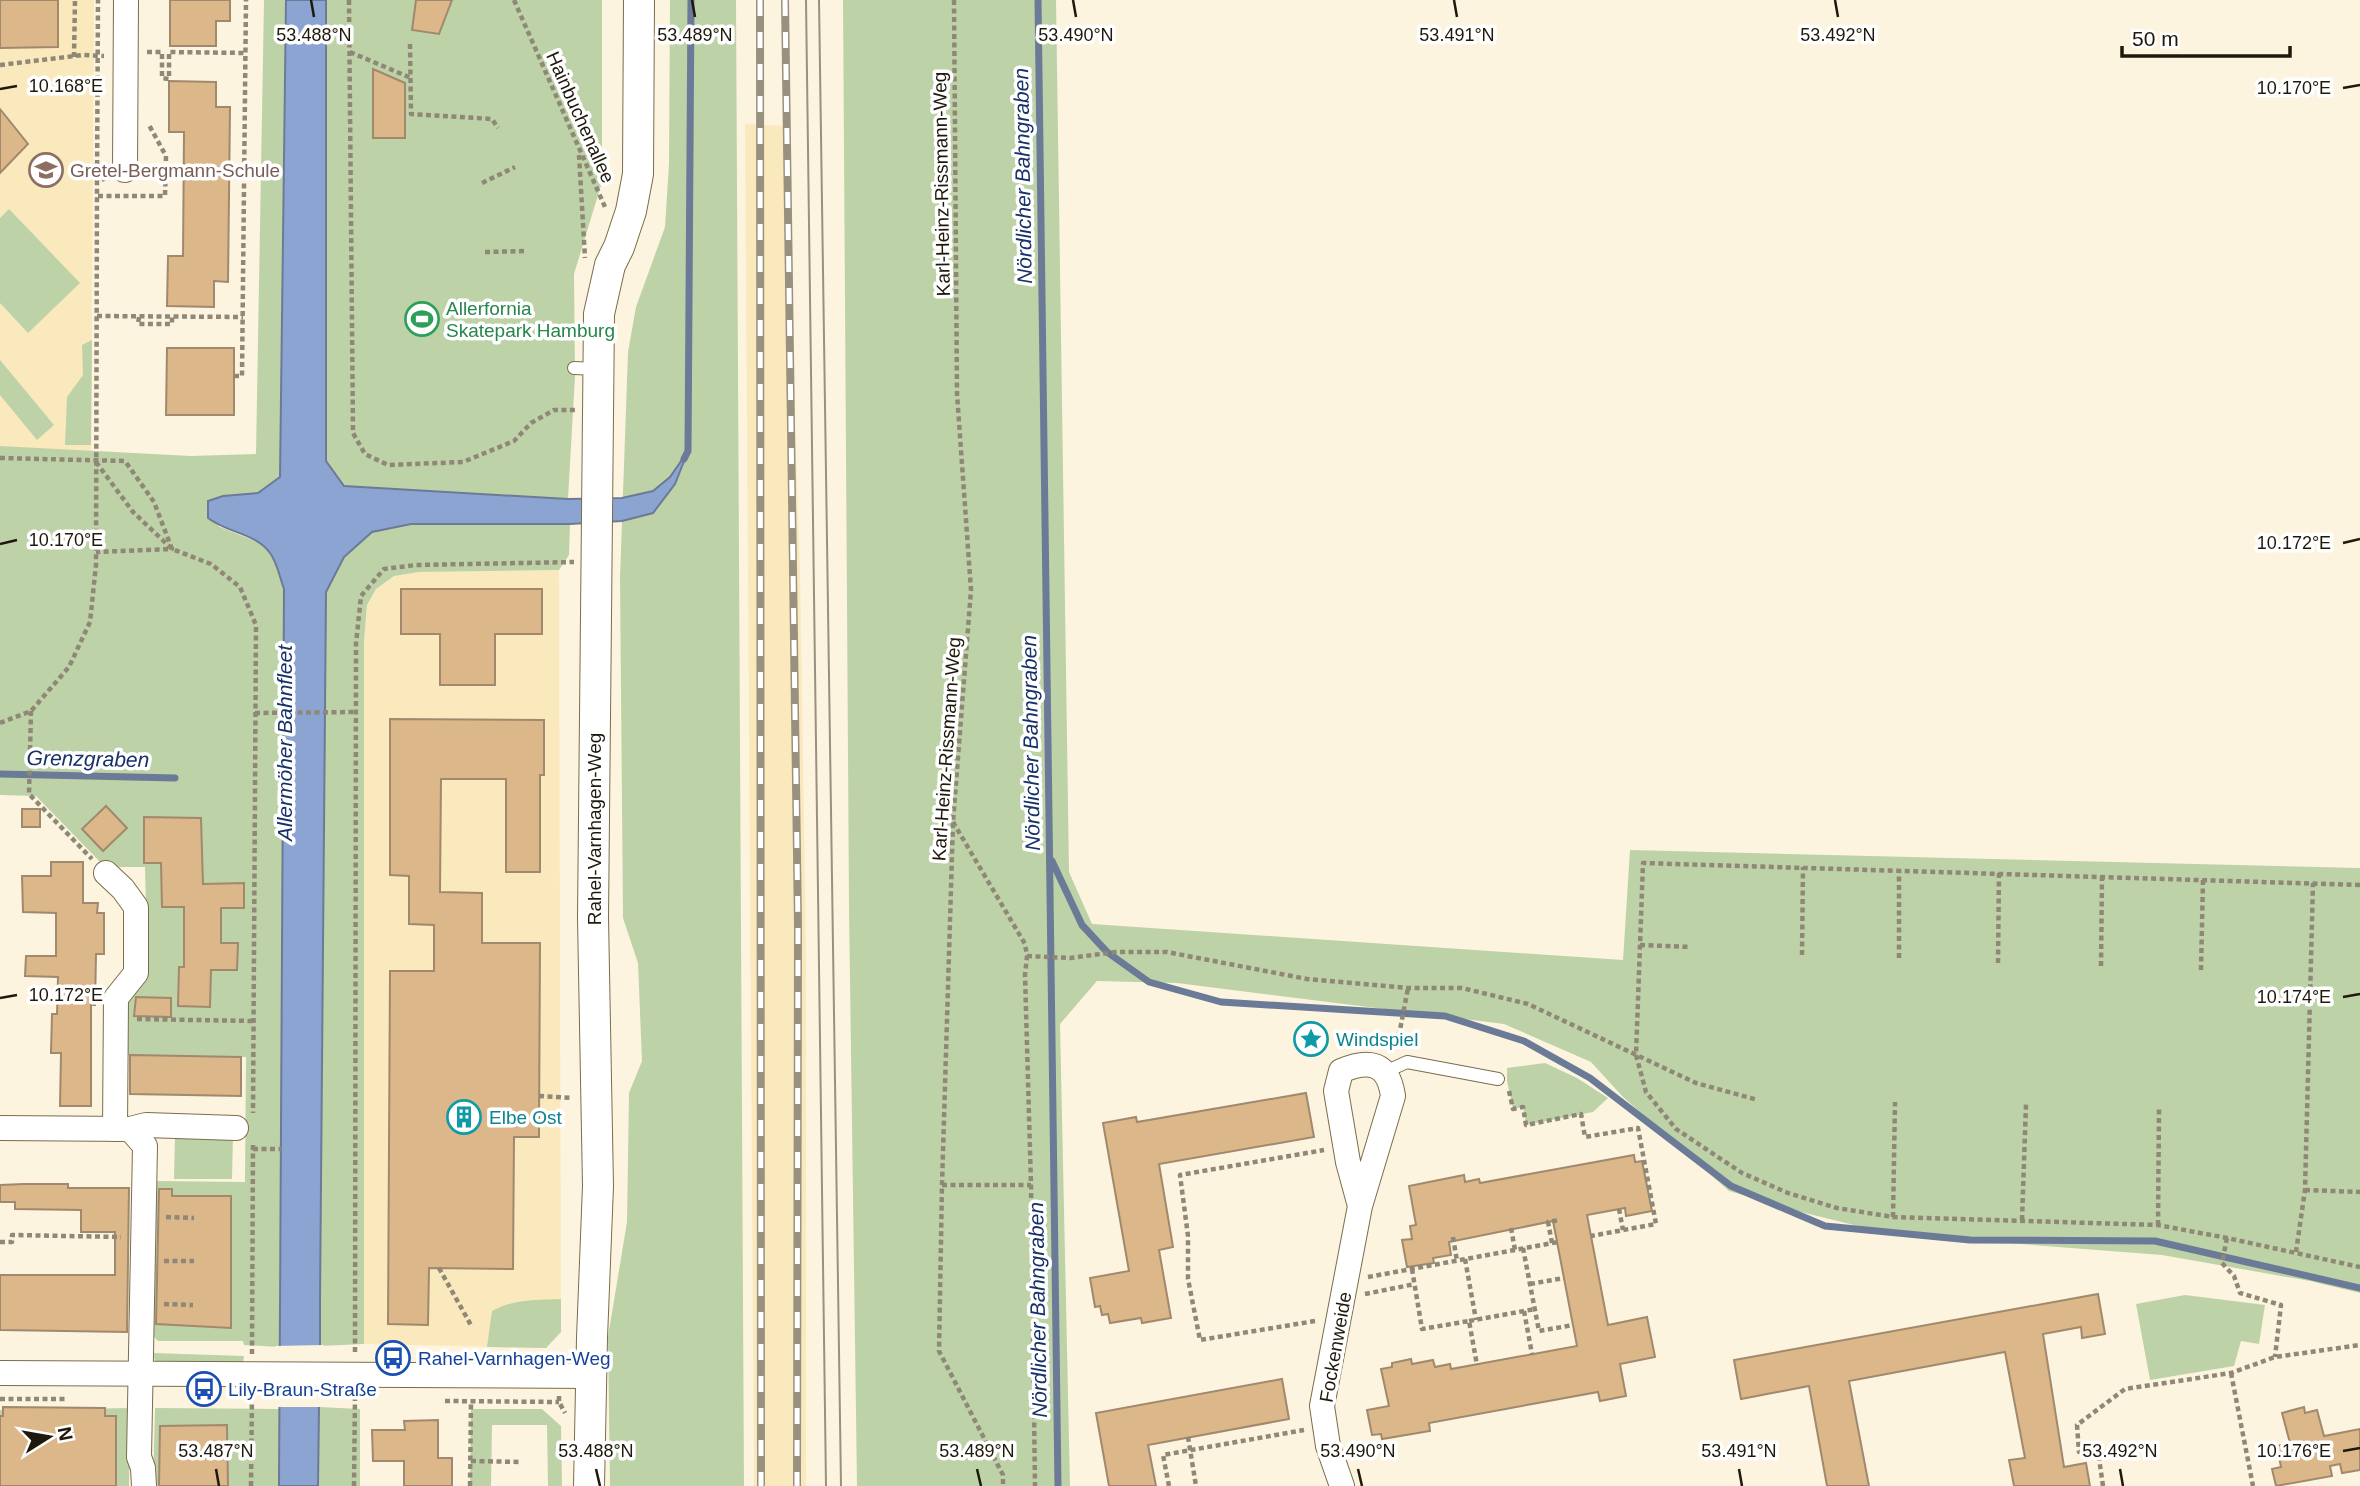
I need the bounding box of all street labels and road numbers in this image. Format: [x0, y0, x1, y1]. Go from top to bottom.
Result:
street label: Hainbuchenallee [542, 48, 619, 186]
street label: Karl-Heinz-Rissmann-Weg [929, 72, 954, 296]
street label: Karl-Heinz-Rissmann-Weg [928, 636, 965, 862]
street label: Rahel-Varnhagen-Weg [584, 733, 605, 925]
street label: Fockenweide [1315, 1290, 1356, 1404]

